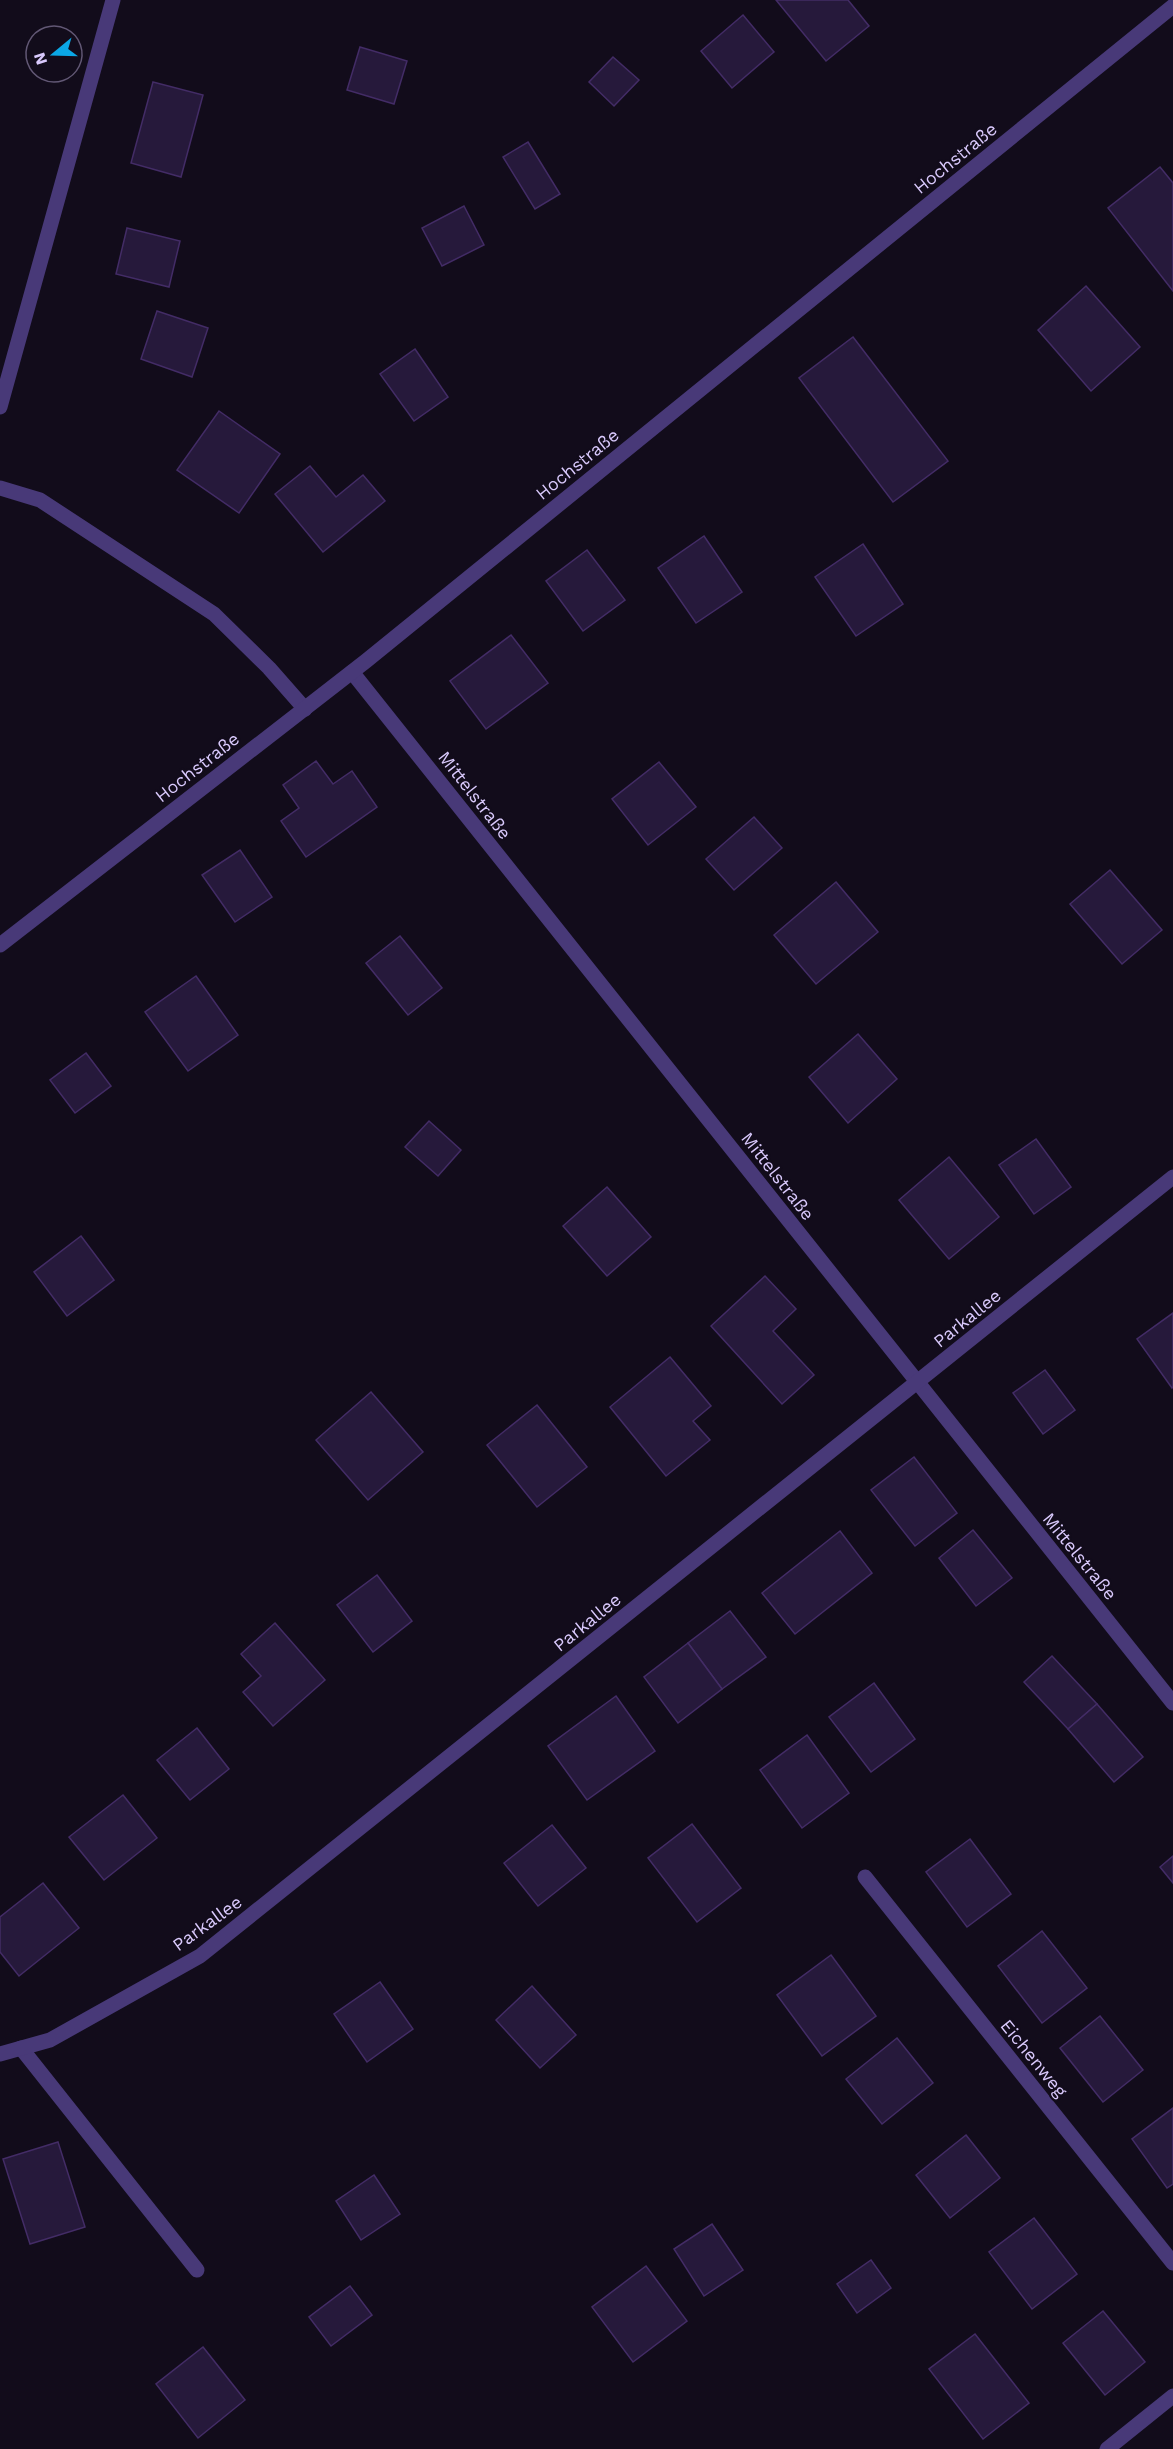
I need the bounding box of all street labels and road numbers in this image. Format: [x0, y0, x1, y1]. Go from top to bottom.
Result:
street label: Hochstraße [909, 118, 1001, 198]
street label: Hochstraße [531, 424, 623, 504]
street label: Hochstraße [151, 728, 243, 806]
street label: Mittelstraße [434, 747, 516, 843]
street label: Mittelstraße [737, 1128, 819, 1224]
street label: Parkallee [929, 1285, 1005, 1351]
street label: Mittelstraße [1039, 1508, 1121, 1604]
street label: Parkallee [549, 1589, 625, 1655]
street label: Parkallee [168, 1891, 246, 1955]
street label: Eichenweg [996, 2015, 1072, 2101]

